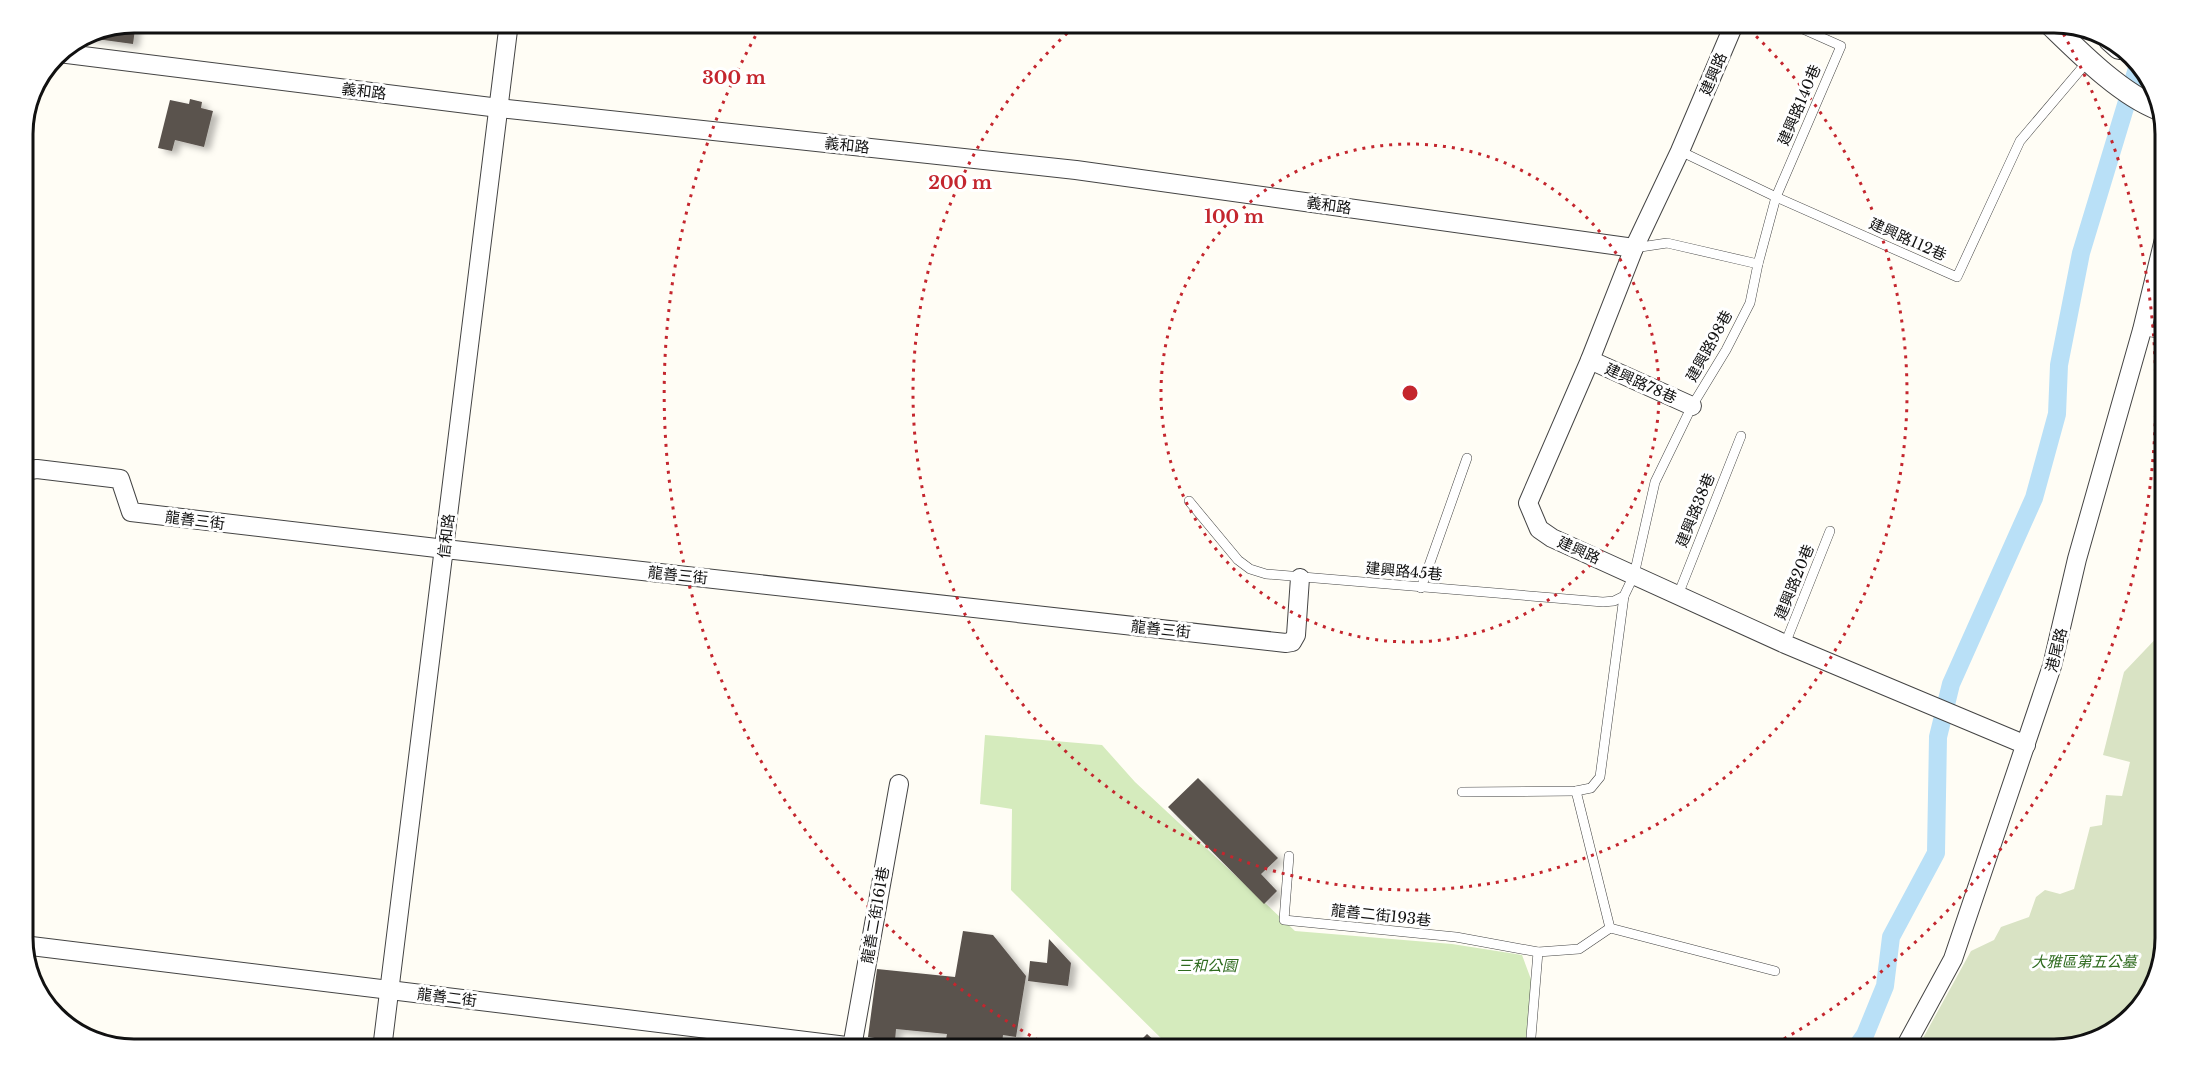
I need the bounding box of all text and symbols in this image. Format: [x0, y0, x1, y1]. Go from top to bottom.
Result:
street label: 建興路 [1695, 50, 1731, 98]
street label: 建興路140巷 [1773, 62, 1825, 148]
text: 300 m [702, 67, 766, 89]
street label: 義和路 [341, 79, 387, 103]
street label: 義和路 [824, 133, 870, 157]
text: 200 m [928, 172, 992, 194]
street label: 義和路 [1305, 192, 1353, 218]
text: 100 m [1204, 206, 1264, 228]
street label: 建興路112巷 [1866, 214, 1950, 264]
street label: 建興路98巷 [1682, 307, 1736, 385]
street label: 建興路78巷 [1602, 359, 1680, 407]
centre of rings [1400, 383, 1420, 403]
street label: 建興路38巷 [1672, 470, 1718, 550]
street label: 龍善三街 [164, 507, 226, 533]
street label: 信和路 [434, 513, 458, 559]
street label: 建興路 [1555, 532, 1603, 568]
street label: 建興路20巷 [1770, 541, 1818, 623]
street label: 建興路45巷 [1365, 558, 1443, 584]
street label: 龍善三街 [647, 562, 709, 588]
street label: 龍善三街 [1130, 616, 1192, 642]
street label: 港尾路 [2041, 626, 2071, 674]
street label: 龍善二街161巷 [857, 865, 893, 965]
street label: 龍善二街193巷 [1330, 900, 1432, 930]
park label: 大雅區第五公墓 [2031, 952, 2139, 971]
park label: 三和公園 [1177, 956, 1239, 975]
street label: 龍善二街 [416, 984, 478, 1010]

